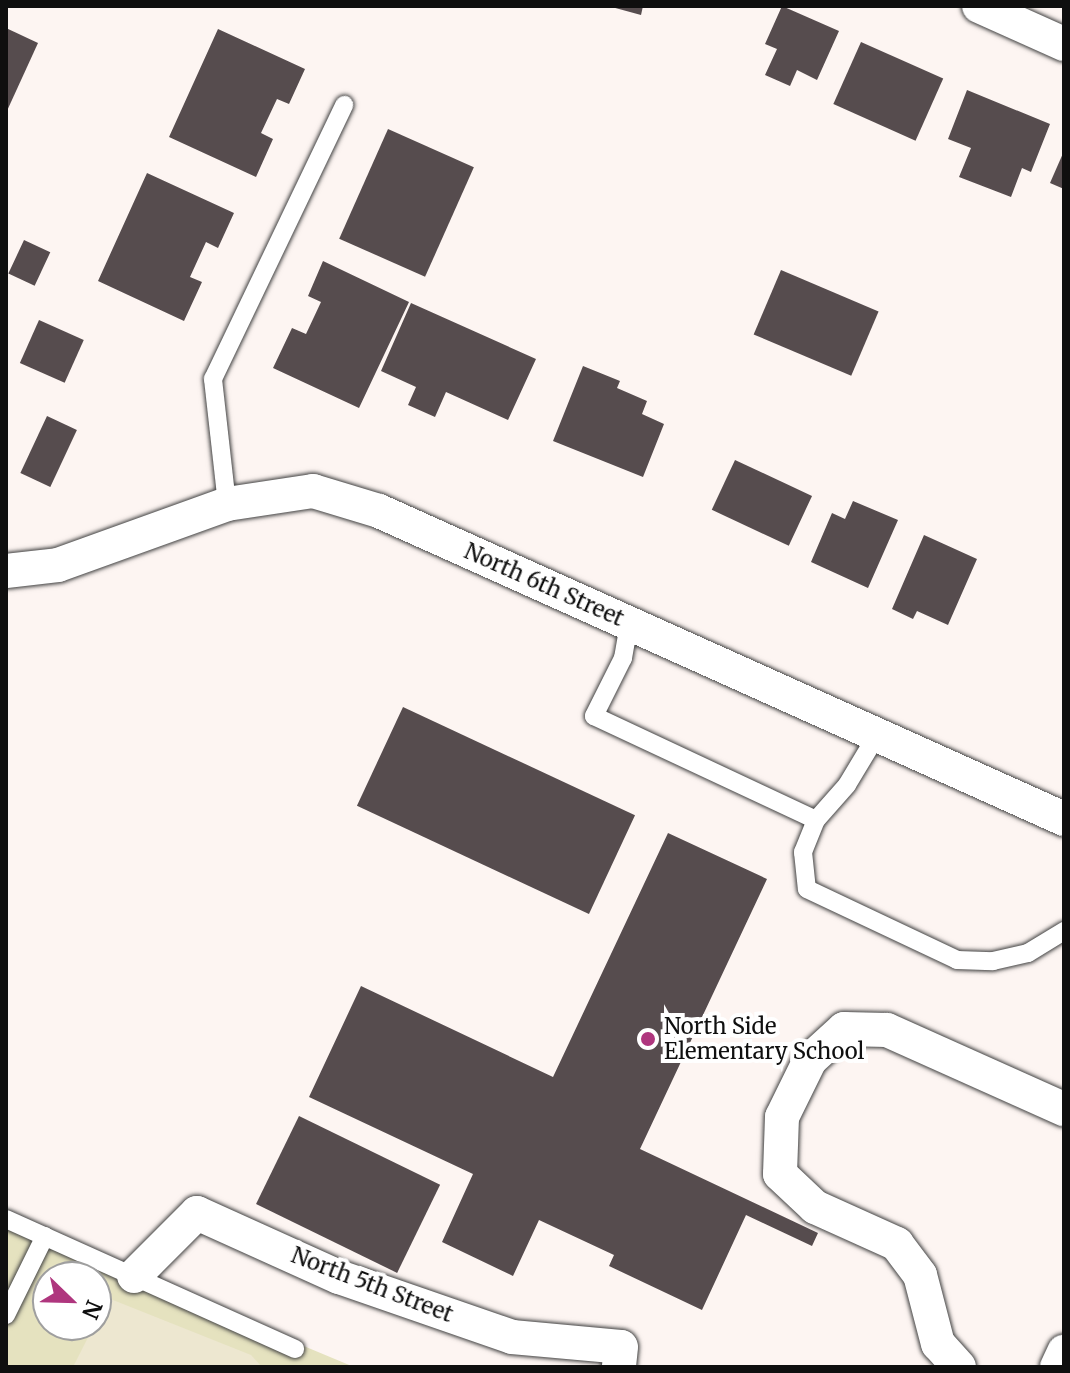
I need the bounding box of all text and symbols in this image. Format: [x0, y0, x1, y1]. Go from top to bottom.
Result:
street label: North 6th Street [460, 538, 628, 632]
place label: North Side Elementary School [664, 1013, 864, 1064]
marker: North Side Elementary School [639, 1030, 657, 1048]
street label: North 5th Street [287, 1242, 457, 1328]
north arrow [32, 1261, 112, 1341]
text: N [76, 1296, 109, 1323]

